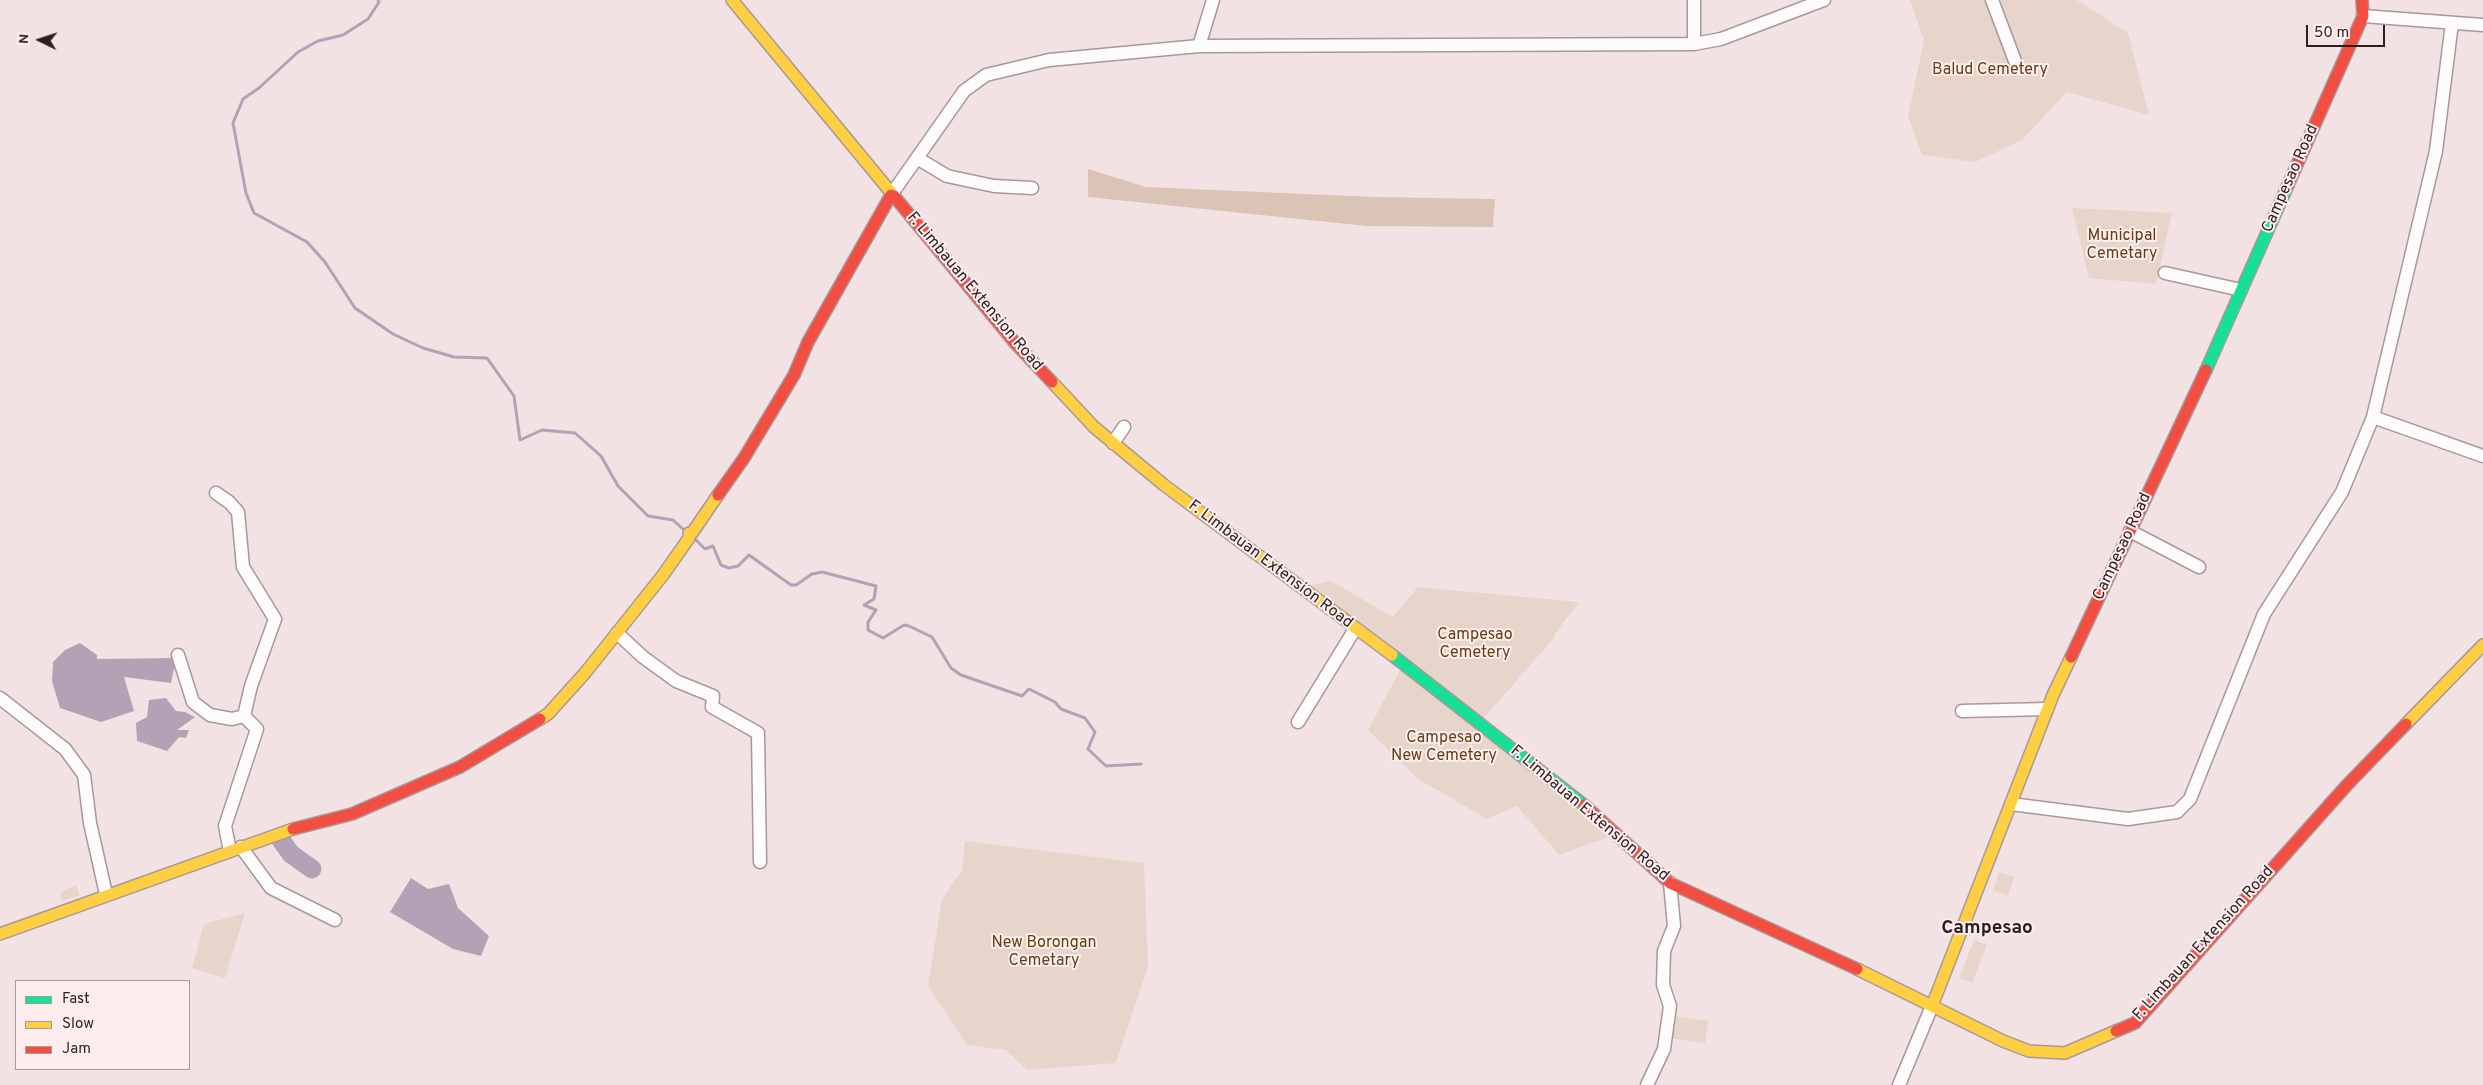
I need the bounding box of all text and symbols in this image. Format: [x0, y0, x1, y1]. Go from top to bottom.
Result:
north arrow [15, 15, 65, 65]
scale bar [2308, 15, 2387, 47]
text: 50 m [2314, 24, 2349, 43]
text: N [16, 33, 33, 45]
park label: Balud Cemetery [1932, 61, 2048, 81]
street label: Campesao Road [2259, 122, 2323, 236]
street label: F. Limbauan Extension Road [902, 209, 1046, 375]
park label: Municipal Cemetary [2087, 227, 2157, 265]
street label: Campesao Road [2090, 490, 2156, 604]
street label: F. Limbauan Extension Road [1184, 497, 1356, 633]
park label: Campesao Cemetery [1437, 626, 1513, 664]
park label: Campesao New Cemetery [1391, 729, 1497, 767]
street label: F. Limbauan Extension Road [1506, 742, 1672, 886]
street label: F. Limbauan Extension Road [2130, 863, 2278, 1025]
district label: Campesao [1941, 918, 2033, 940]
park label: New Borongan Cemetary [991, 934, 1097, 972]
legend [15, 980, 190, 1070]
text: Fast [62, 990, 90, 1009]
text: Slow [62, 1015, 94, 1034]
text: Jam [62, 1040, 91, 1059]

